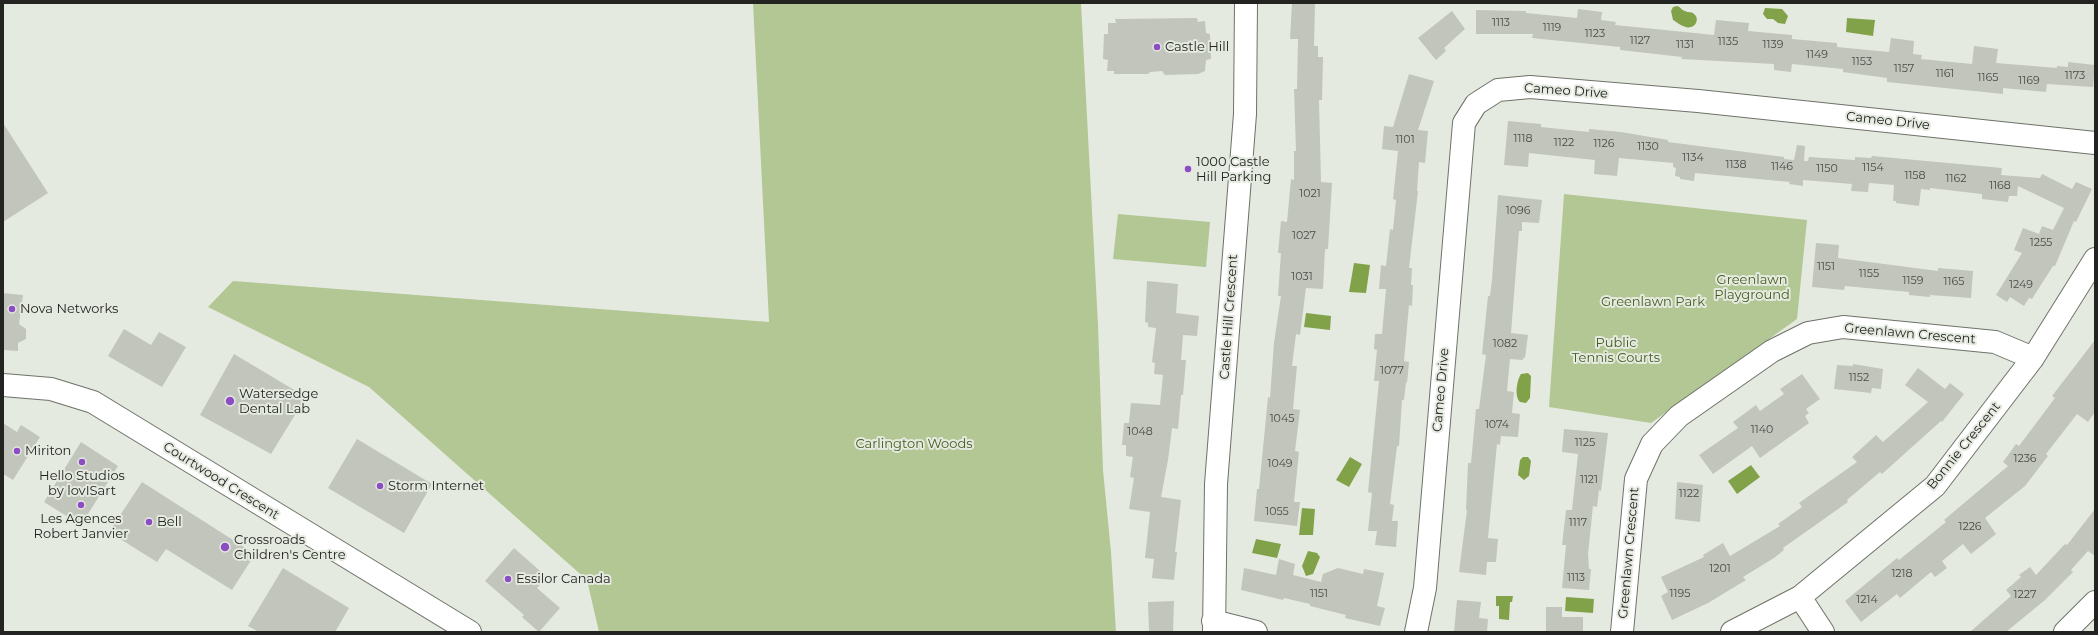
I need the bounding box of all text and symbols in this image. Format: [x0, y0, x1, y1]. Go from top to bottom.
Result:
house number: 1113 [1492, 16, 1510, 30]
house number: 1119 [1543, 21, 1561, 35]
house number: 1123 [1585, 27, 1605, 41]
house number: 1127 [1630, 34, 1650, 48]
house number: 1135 [1718, 35, 1738, 49]
house number: 1131 [1676, 38, 1694, 52]
house number: 1139 [1763, 38, 1783, 52]
place label: Castle Hill [1165, 39, 1229, 55]
marker: Castle Hill [1152, 42, 1162, 52]
house number: 1149 [1806, 48, 1828, 62]
house number: 1153 [1852, 55, 1872, 69]
house number: 1157 [1894, 62, 1914, 76]
house number: 1161 [1936, 67, 1954, 81]
house number: 1173 [2065, 69, 2085, 83]
house number: 1165 [1978, 71, 1998, 85]
house number: 1169 [2018, 74, 2040, 88]
street label: Cameo Drive [1524, 80, 1608, 102]
street label: Cameo Drive [1845, 109, 1931, 133]
house number: 1118 [1514, 132, 1532, 146]
house number: 1101 [1395, 133, 1415, 147]
house number: 1122 [1554, 136, 1574, 150]
house number: 1126 [1594, 137, 1614, 151]
house number: 1130 [1637, 140, 1659, 154]
house number: 1134 [1682, 151, 1704, 165]
place label: 1000 Castle Hill Parking [1196, 154, 1271, 185]
house number: 1138 [1725, 158, 1747, 172]
house number: 1146 [1771, 160, 1793, 174]
house number: 1154 [1862, 161, 1884, 175]
house number: 1150 [1816, 162, 1838, 176]
marker: 1000 Castle Hill Parking [1183, 164, 1193, 174]
house number: 1158 [1904, 169, 1926, 183]
house number: 1162 [1946, 172, 1966, 186]
house number: 1168 [1989, 179, 2011, 193]
house number: 1021 [1299, 187, 1321, 201]
house number: 1096 [1506, 204, 1530, 218]
house number: 1027 [1292, 229, 1316, 243]
house number: 1255 [2030, 236, 2052, 250]
street label: Castle Hill Crescent [1217, 254, 1241, 380]
house number: 1151 [1817, 260, 1835, 274]
house number: 1155 [1859, 267, 1879, 281]
house number: 1031 [1291, 270, 1313, 284]
park label: Greenlawn Playground [1714, 272, 1790, 303]
house number: 1159 [1903, 274, 1923, 288]
house number: 1165 [1944, 275, 1964, 289]
house number: 1249 [2009, 278, 2033, 292]
park label: Greenlawn Park [1601, 294, 1705, 310]
place label: Nova Networks [20, 301, 118, 317]
marker: Nova Networks [7, 304, 17, 314]
street label: Greenlawn Crescent [1844, 320, 1976, 348]
park label: Public Tennis Courts [1572, 335, 1660, 366]
house number: 1082 [1493, 337, 1517, 351]
street label: Cameo Drive [1430, 347, 1452, 433]
house number: 1077 [1380, 364, 1404, 378]
house number: 1152 [1849, 371, 1869, 385]
place label: Watersedge Dental Lab [239, 386, 318, 417]
marker: Watersedge Dental Lab [224, 395, 236, 407]
street label: Bonnie Crescent [1924, 399, 2004, 493]
house number: 1045 [1270, 412, 1294, 426]
house number: 1074 [1485, 418, 1509, 432]
house number: 1140 [1751, 423, 1773, 437]
house number: 1048 [1127, 425, 1153, 439]
park label: Carlington Woods [855, 436, 973, 452]
house number: 1125 [1575, 436, 1595, 450]
street label: Courtwood Crescent [160, 439, 282, 523]
place label: Miriton [25, 443, 71, 459]
marker: Miriton [12, 446, 22, 456]
house number: 1236 [2013, 452, 2037, 466]
marker: Hello Studios by lovISart [77, 457, 87, 467]
house number: 1049 [1267, 457, 1293, 471]
place label: Hello Studios by lovISart [39, 468, 125, 499]
house number: 1121 [1580, 473, 1598, 487]
place label: Storm Internet [388, 478, 484, 494]
marker: Storm Internet [375, 481, 385, 491]
street label: Greenlawn Crescent [1615, 487, 1643, 619]
house number: 1122 [1679, 487, 1699, 501]
marker: Les Agences Robert Janvier [76, 500, 86, 510]
house number: 1055 [1265, 505, 1289, 519]
place label: Les Agences Robert Janvier [34, 511, 128, 542]
place label: Bell [157, 514, 182, 530]
house number: 1117 [1569, 516, 1587, 530]
marker: Bell [144, 517, 154, 527]
house number: 1226 [1958, 520, 1982, 534]
place label: Crossroads Children's Centre [234, 532, 346, 563]
marker: Crossroads Children's Centre [219, 541, 231, 553]
house number: 1201 [1709, 562, 1731, 576]
house number: 1218 [1891, 567, 1913, 581]
place label: Essilor Canada [516, 571, 611, 587]
house number: 1113 [1567, 571, 1585, 585]
marker: Essilor Canada [503, 574, 513, 584]
house number: 1151 [1310, 587, 1328, 601]
house number: 1195 [1670, 587, 1690, 601]
house number: 1227 [2014, 588, 2036, 602]
house number: 1214 [1856, 593, 1878, 607]

